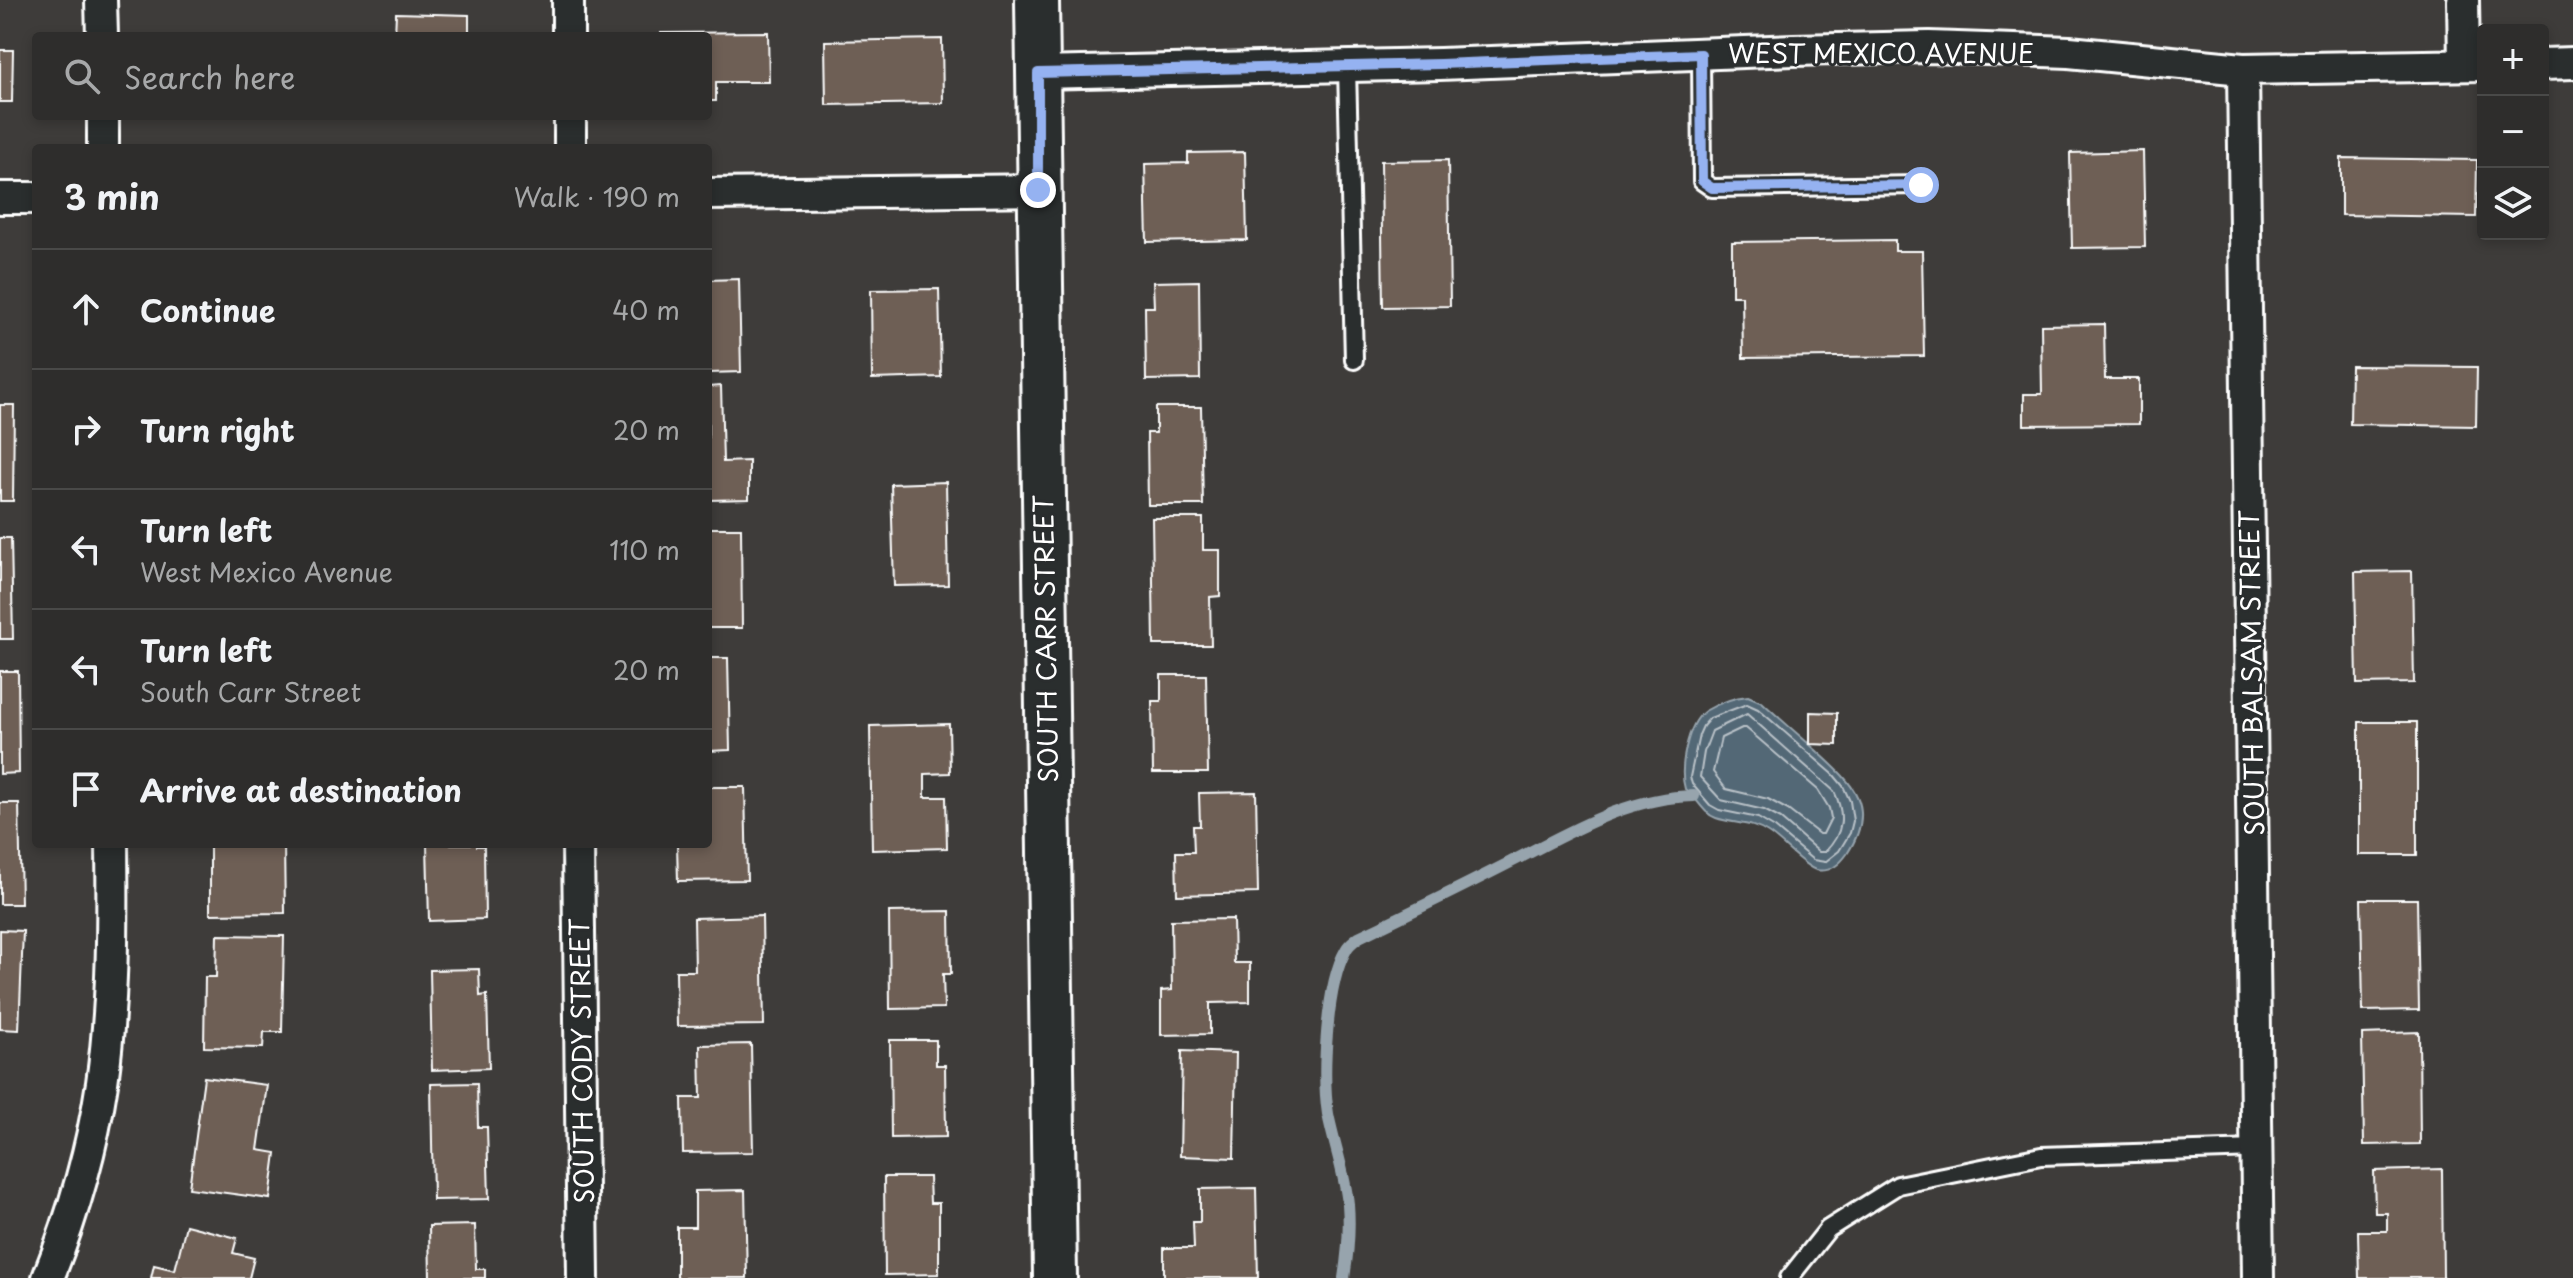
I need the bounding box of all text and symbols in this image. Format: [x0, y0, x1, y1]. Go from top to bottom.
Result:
map controls [2477, 24, 2549, 240]
button: + [2477, 24, 2549, 96]
search box [32, 32, 712, 120]
street label: WEST MEXICO AVENUE [1728, 33, 2034, 72]
icon: search [60, 54, 104, 98]
text: Search here [124, 54, 296, 99]
button: − [2477, 96, 2549, 168]
route start [1903, 167, 1939, 203]
button: layers [2477, 168, 2549, 240]
text: 3 min [64, 170, 160, 222]
route end [1020, 172, 1056, 208]
text: Walk · 190 m [514, 177, 680, 216]
icon: ahead [64, 287, 108, 331]
text: Continue [140, 287, 275, 332]
text: 40 m [612, 290, 680, 329]
icon: right [64, 407, 108, 451]
text: Turn right [140, 407, 295, 452]
text: 20 m [613, 410, 680, 449]
street label: SOUTH CARR STREET [1023, 495, 1067, 783]
text: Turn left [140, 507, 272, 552]
street label: SOUTH BALSAM STREET [2229, 510, 2273, 836]
icon: left [64, 527, 108, 571]
text: 110 m [609, 530, 680, 569]
text: West Mexico Avenue [140, 552, 393, 591]
text: Turn left [140, 627, 272, 672]
icon: left [64, 647, 108, 691]
text: 20 m [613, 650, 680, 689]
text: South Carr Street [140, 672, 361, 711]
icon: arrive [64, 767, 108, 811]
text: Arrive at destination [140, 767, 462, 812]
street label: SOUTH CODY STREET [559, 918, 603, 1204]

